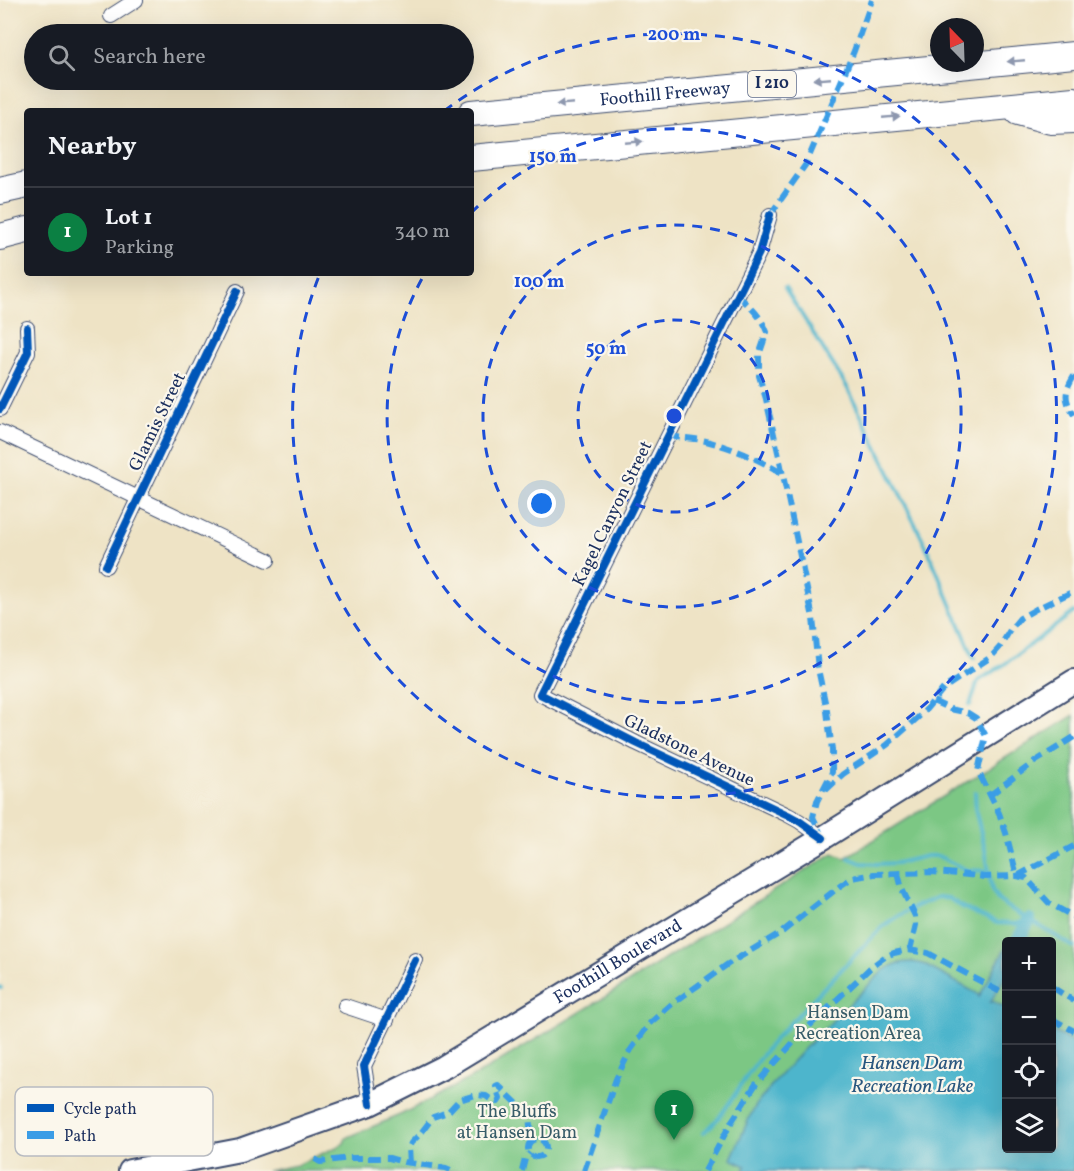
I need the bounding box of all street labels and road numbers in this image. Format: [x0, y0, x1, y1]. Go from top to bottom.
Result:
road number: I 210 [748, 71, 796, 97]
street label: Foothill Freeway [599, 76, 732, 113]
street label: Glamis Street [123, 368, 193, 476]
street label: Kagel Canyon Street [567, 437, 659, 591]
street label: Gladstone Avenue [619, 708, 759, 794]
street label: Foothill Boulevard [549, 913, 687, 1010]

